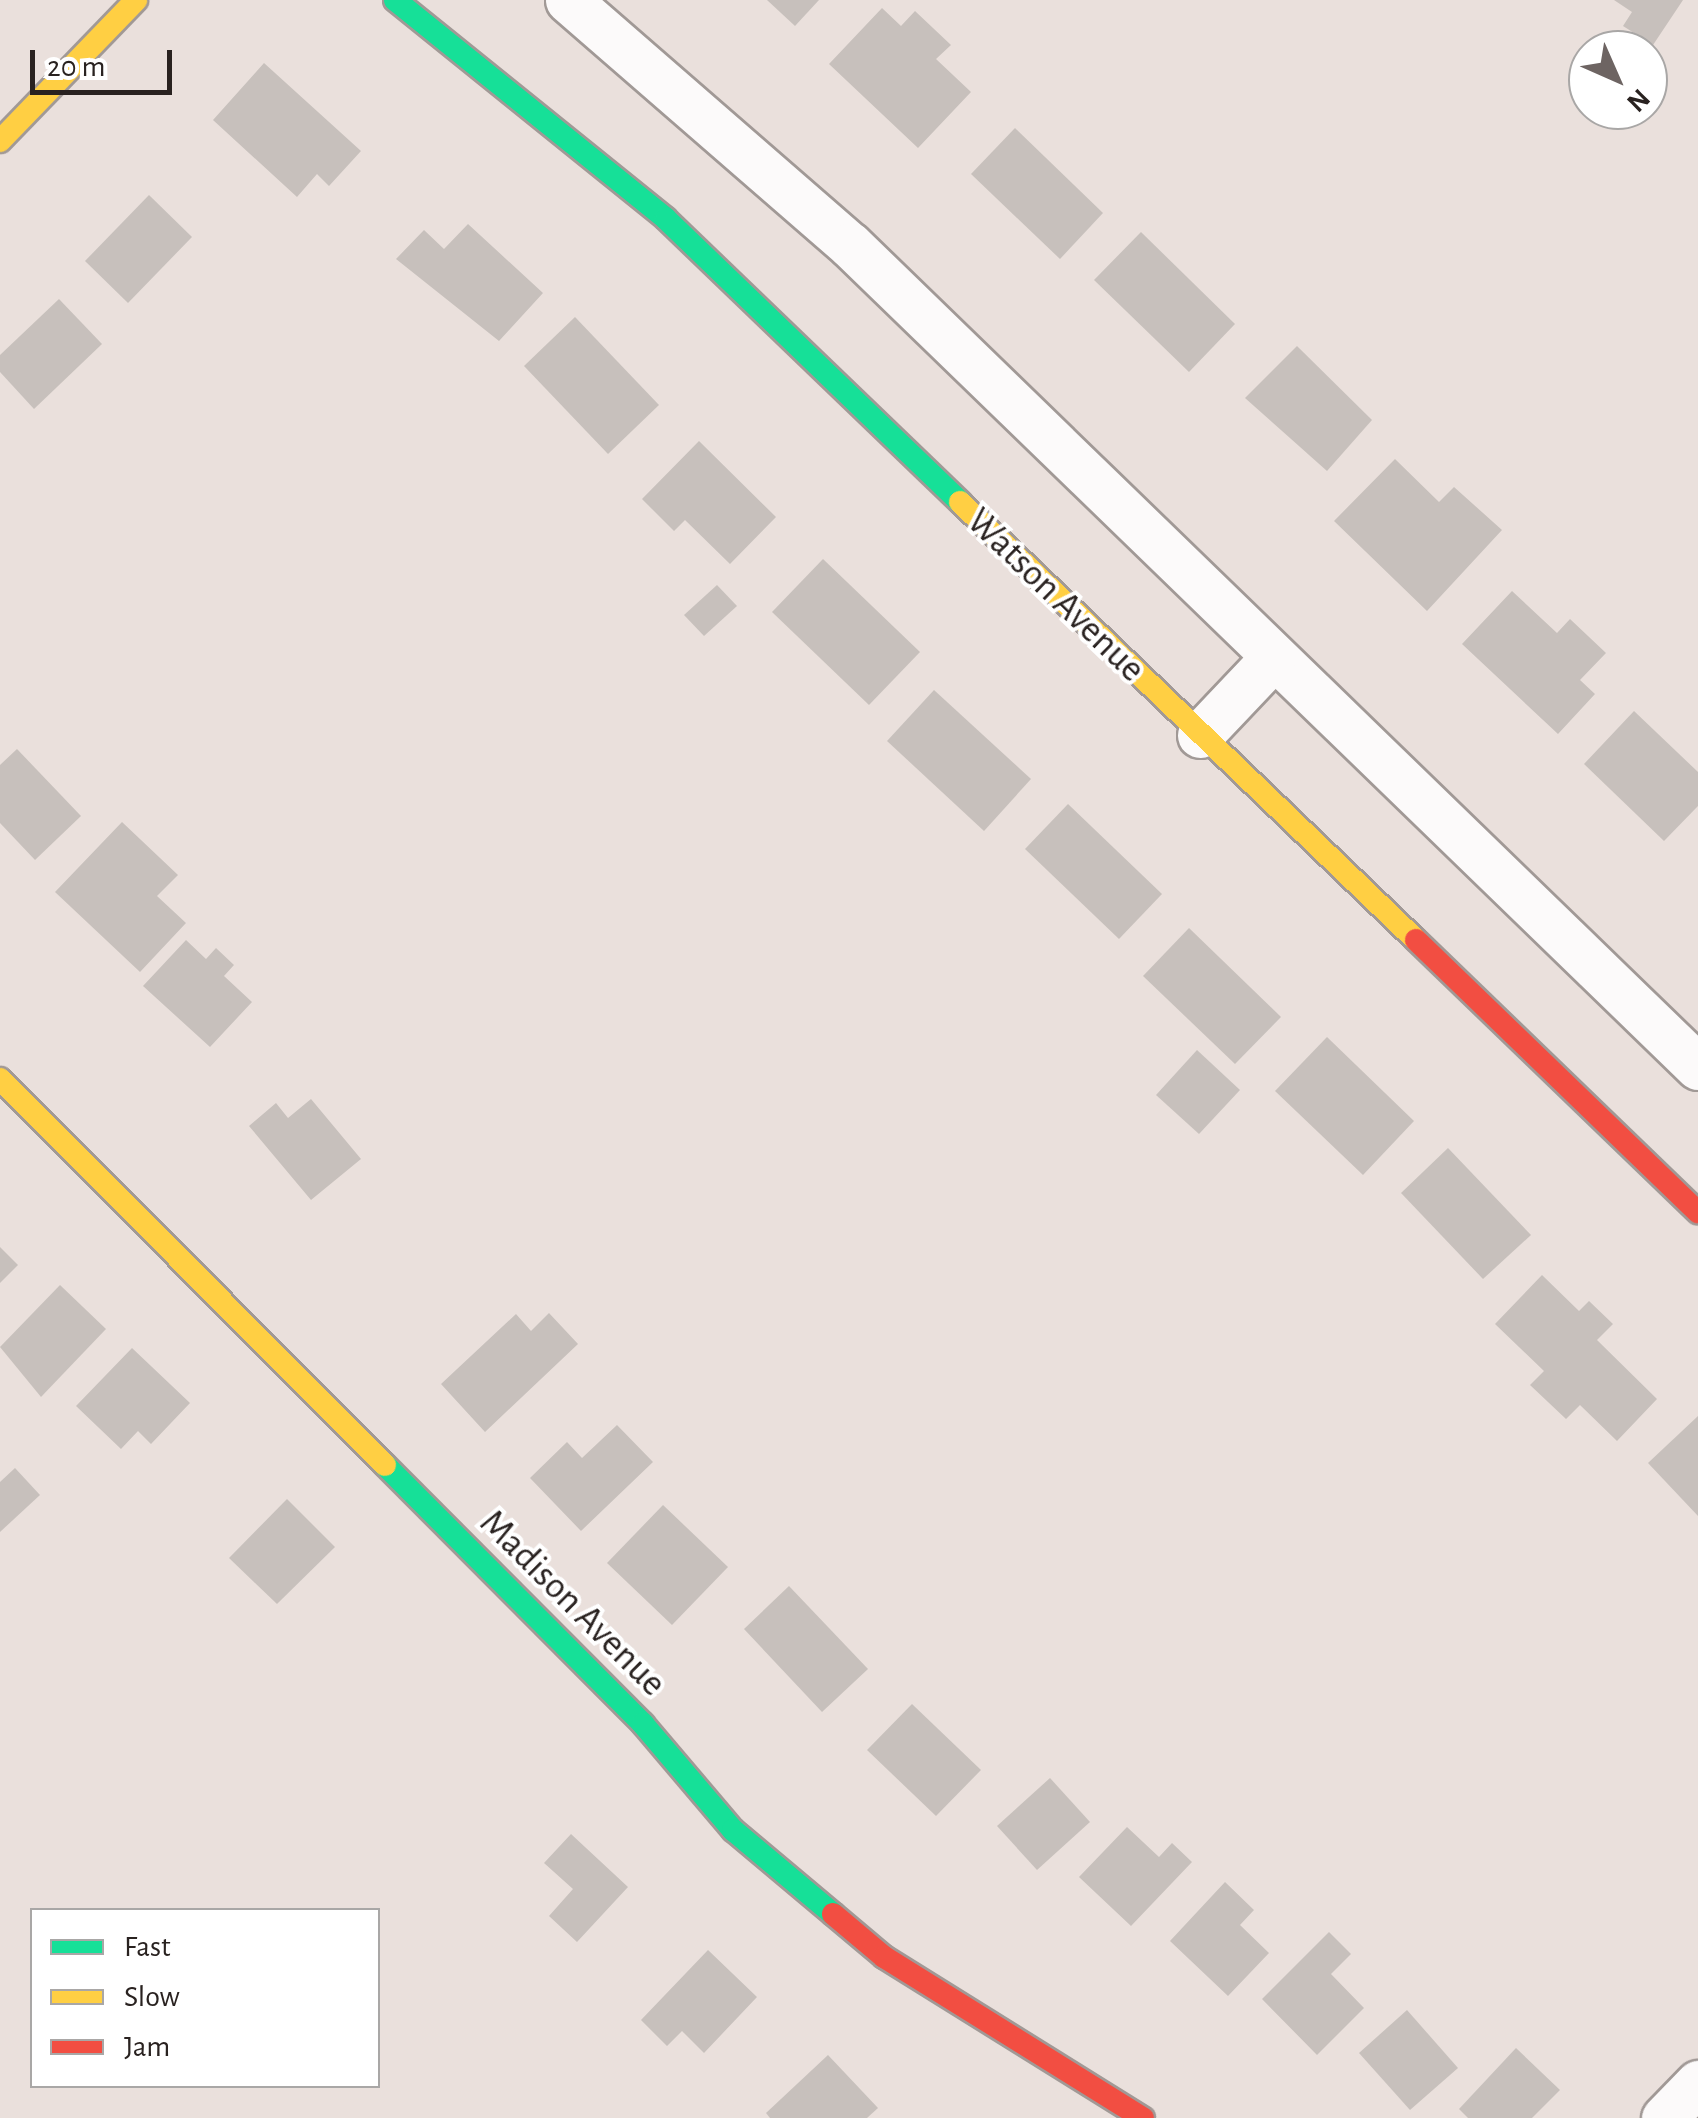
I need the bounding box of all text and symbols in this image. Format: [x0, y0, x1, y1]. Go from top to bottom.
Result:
scale bar [35, 30, 178, 92]
north arrow [1568, 30, 1668, 130]
text: 20 m [47, 52, 105, 82]
text: N [1621, 83, 1655, 117]
street label: Watson Avenue [956, 500, 1154, 692]
street label: Madison Avenue [469, 1501, 675, 1707]
legend [30, 1908, 380, 2088]
text: Fast [124, 1932, 171, 1962]
text: Slow [124, 1982, 180, 2012]
text: Jam [124, 2032, 170, 2062]

